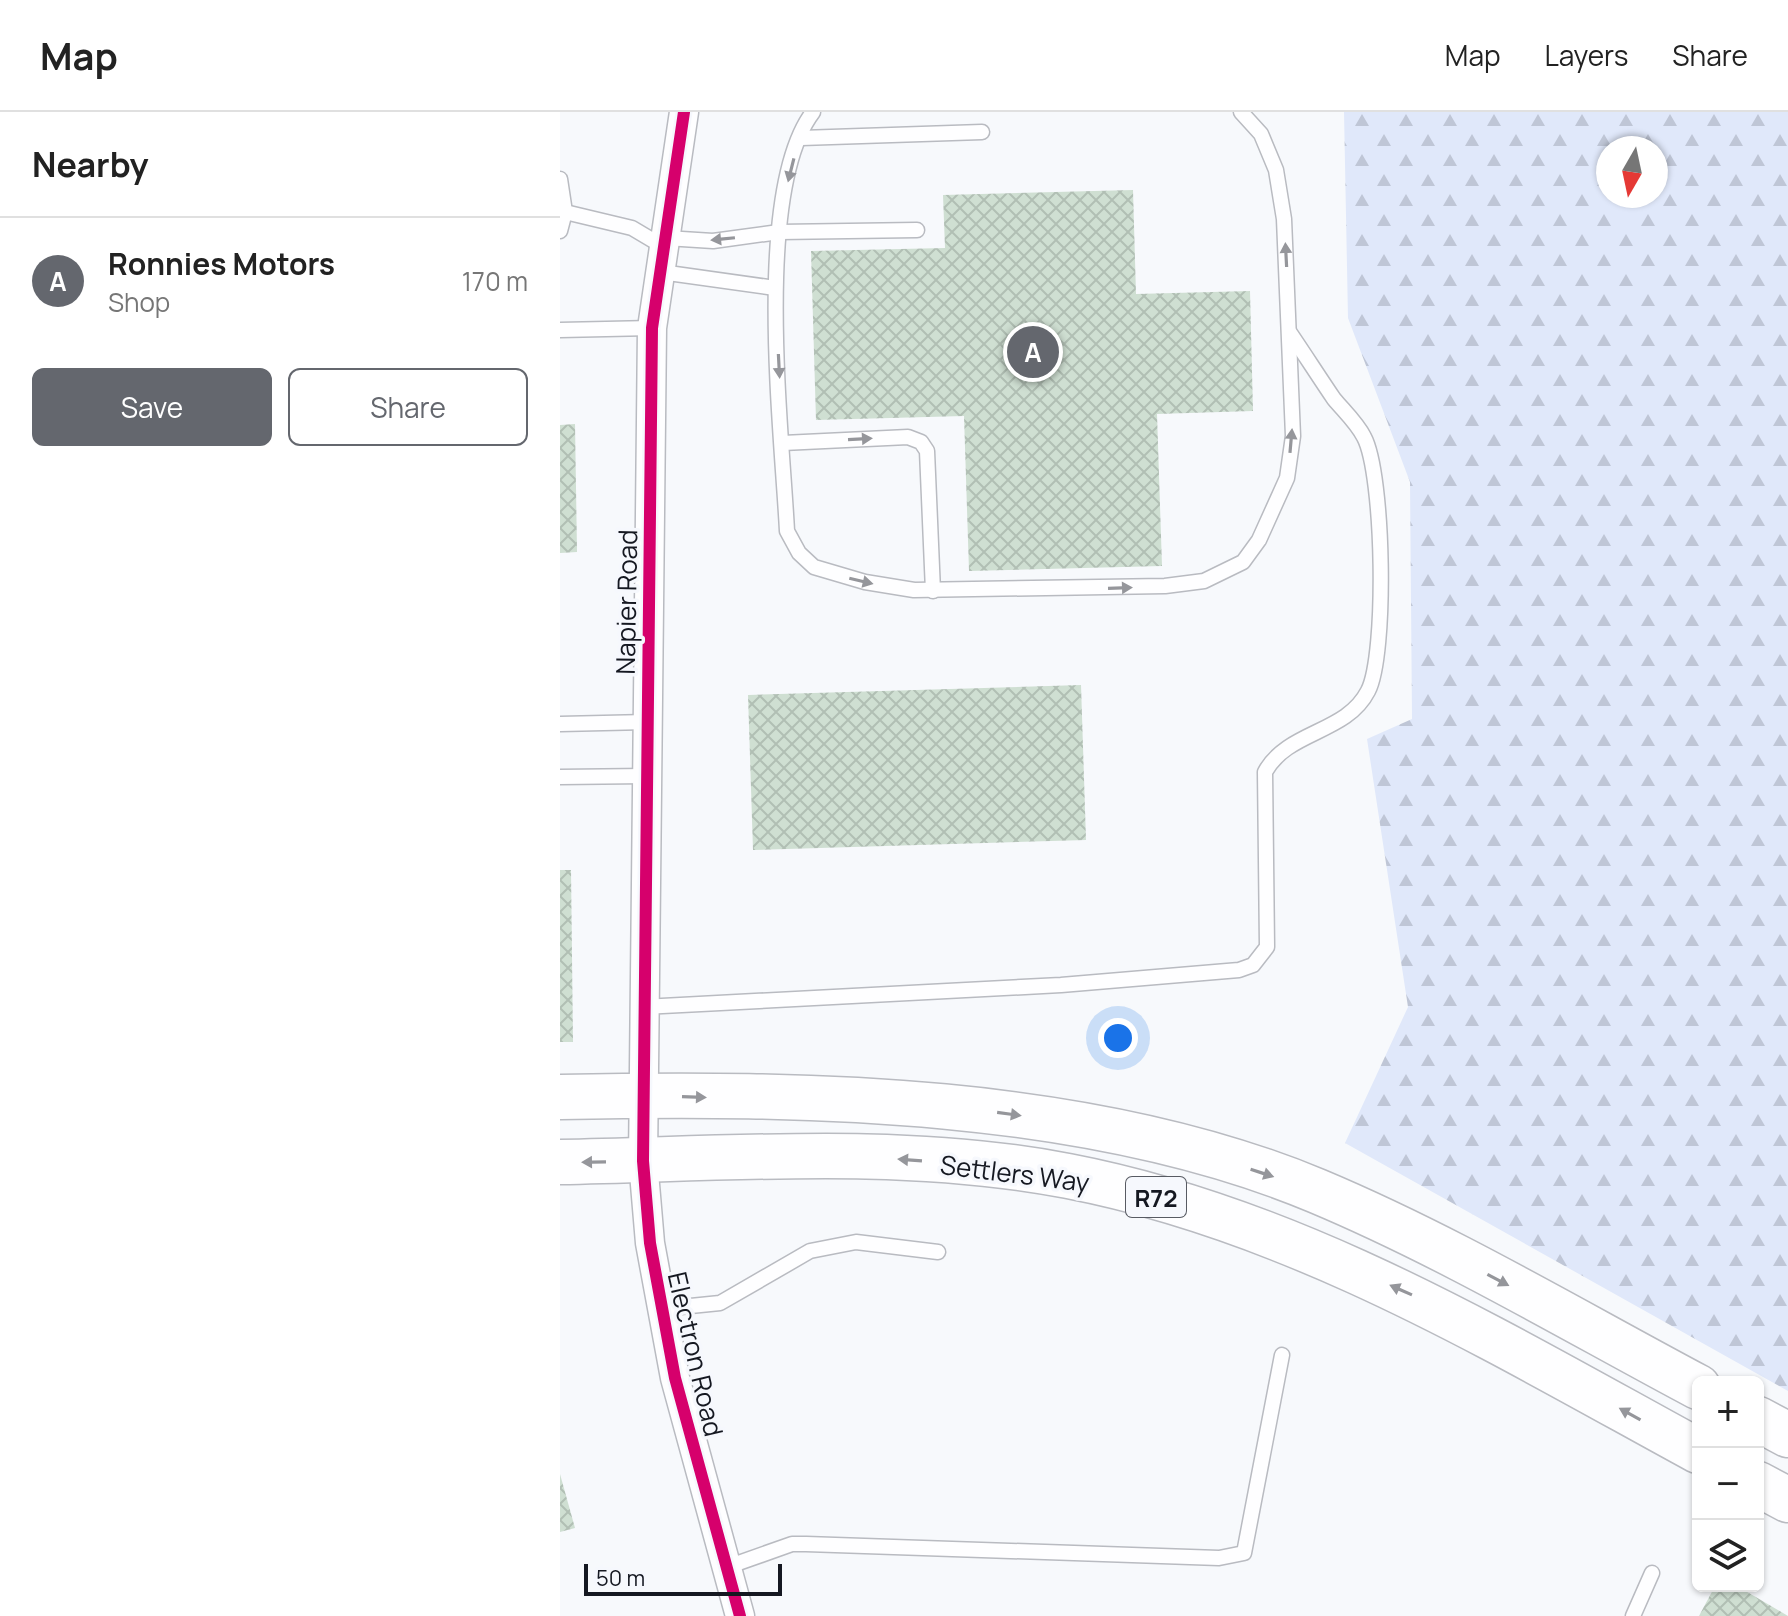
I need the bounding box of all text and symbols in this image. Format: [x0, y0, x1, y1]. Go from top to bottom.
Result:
text: Map [40, 29, 118, 81]
text: Map [1445, 36, 1501, 74]
text: Layers [1545, 36, 1628, 74]
text: Share [1672, 36, 1748, 74]
north arrow [1596, 136, 1668, 208]
text: Nearby [32, 141, 148, 187]
one-way arrow [784, 158, 797, 183]
one-way arrow [710, 233, 735, 246]
one-way arrow [1279, 242, 1292, 267]
text: Ronnies Motors [108, 243, 335, 284]
text: A [49, 263, 67, 299]
text: 170 m [462, 263, 528, 299]
text: Shop [108, 284, 170, 320]
pin: A [1007, 322, 1059, 382]
one-way arrow [772, 354, 785, 379]
button: Save [32, 368, 272, 446]
button: Share [288, 368, 528, 446]
one-way arrow [1285, 429, 1298, 454]
one-way arrow [848, 432, 873, 445]
street label: Napier Road [607, 529, 645, 675]
one-way arrow [849, 575, 874, 587]
one-way arrow [1108, 581, 1133, 594]
your location [1098, 1018, 1138, 1058]
one-way arrow [682, 1090, 707, 1103]
one-way arrow [997, 1108, 1022, 1121]
street label: Settlers Way [938, 1146, 1092, 1200]
one-way arrow [897, 1153, 922, 1166]
one-way arrow [581, 1156, 606, 1168]
one-way arrow [1250, 1167, 1274, 1179]
road number: R72 [1126, 1177, 1186, 1217]
street label: Electron Road [660, 1268, 732, 1440]
one-way arrow [1487, 1273, 1510, 1286]
one-way arrow [1389, 1284, 1413, 1297]
map controls [1692, 1376, 1764, 1592]
button: + [1692, 1376, 1764, 1448]
one-way arrow [1618, 1407, 1641, 1420]
button: − [1692, 1448, 1764, 1520]
button: layers [1692, 1520, 1764, 1592]
scale bar [584, 1560, 782, 1596]
text: 50 m [596, 1563, 645, 1593]

